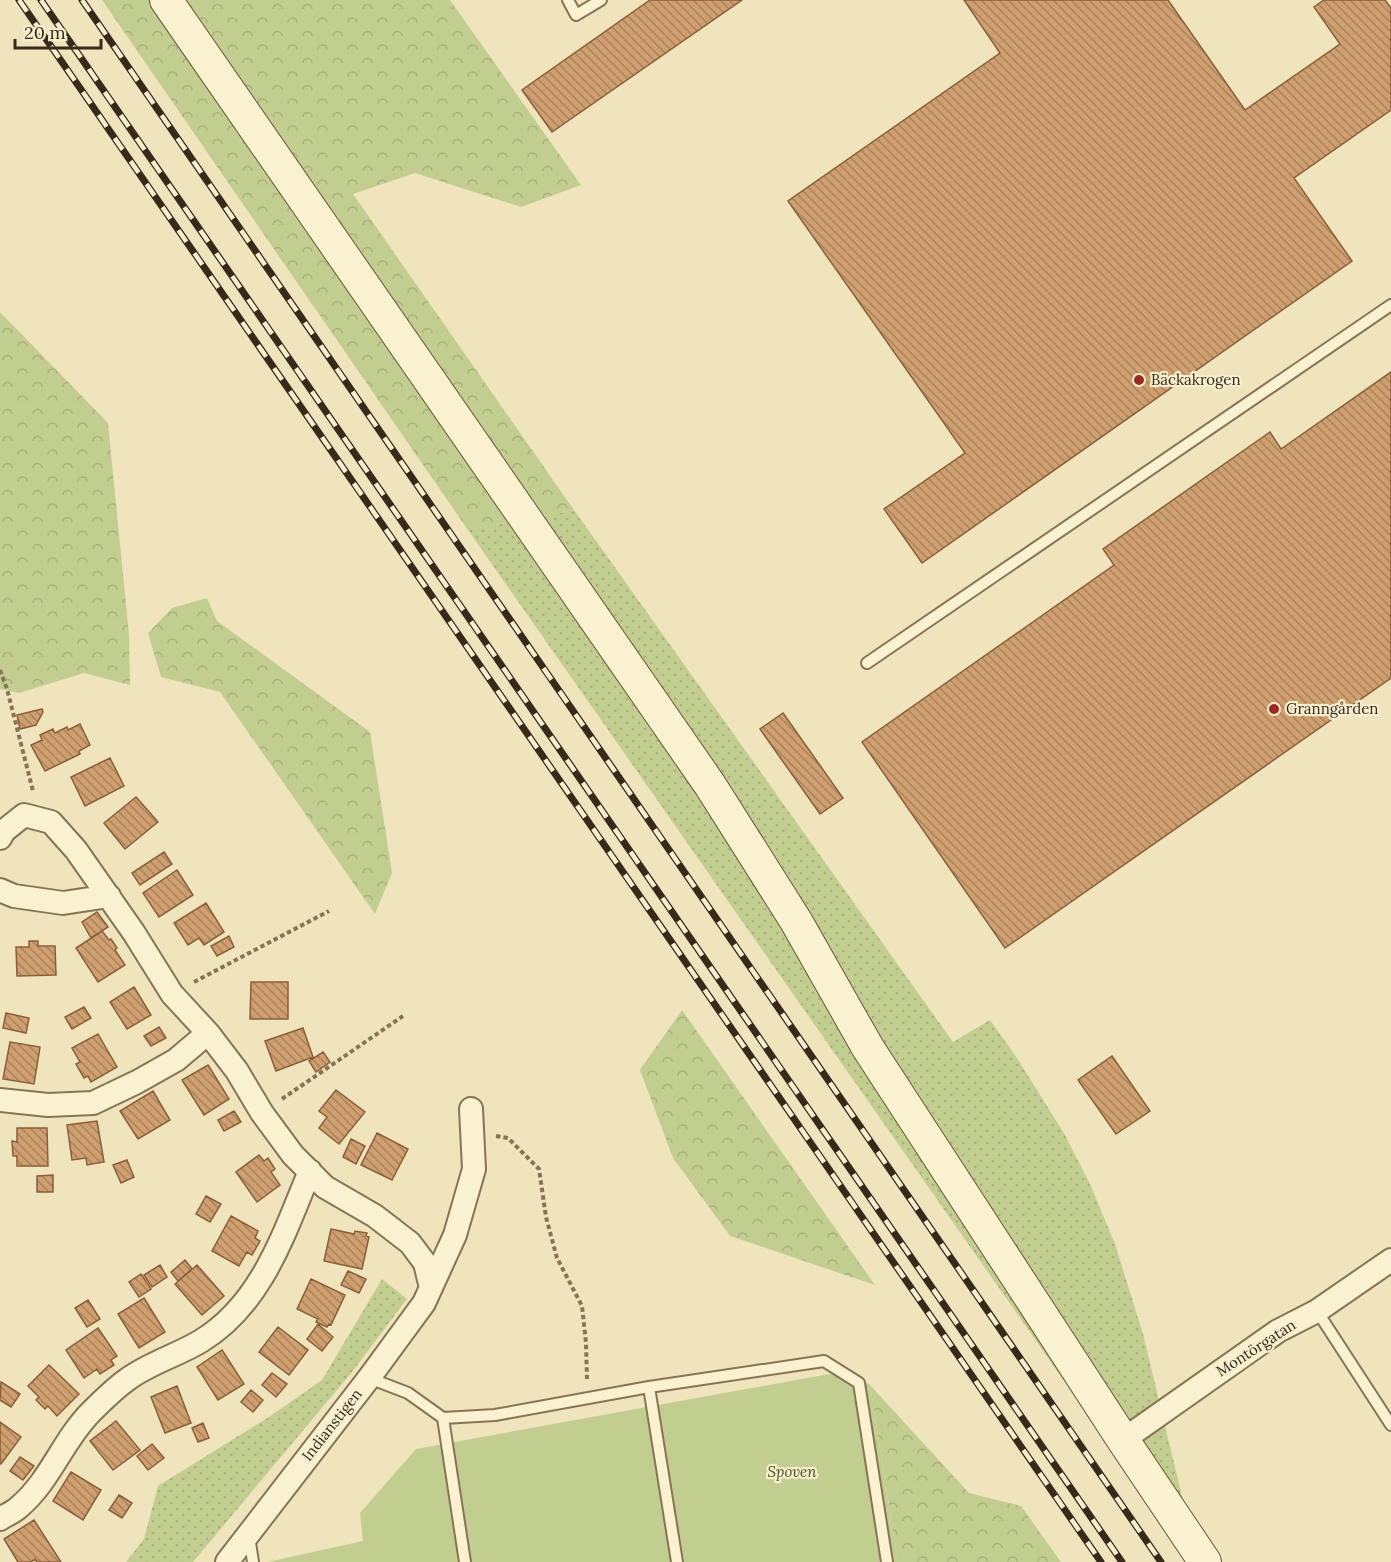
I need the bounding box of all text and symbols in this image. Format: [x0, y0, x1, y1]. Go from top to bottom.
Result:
scale bar [15, 12, 100, 50]
text: 20 m [24, 21, 66, 44]
place label: Bäckakrogen [1151, 370, 1241, 389]
marker: Bäckakrogen [1132, 373, 1146, 387]
place label: Granngården [1286, 699, 1378, 718]
marker: Granngården [1267, 702, 1281, 716]
street label: Montörgatan [1212, 1315, 1299, 1380]
street label: Indianstigen [298, 1385, 366, 1465]
park label: Spoven [768, 1462, 817, 1481]

